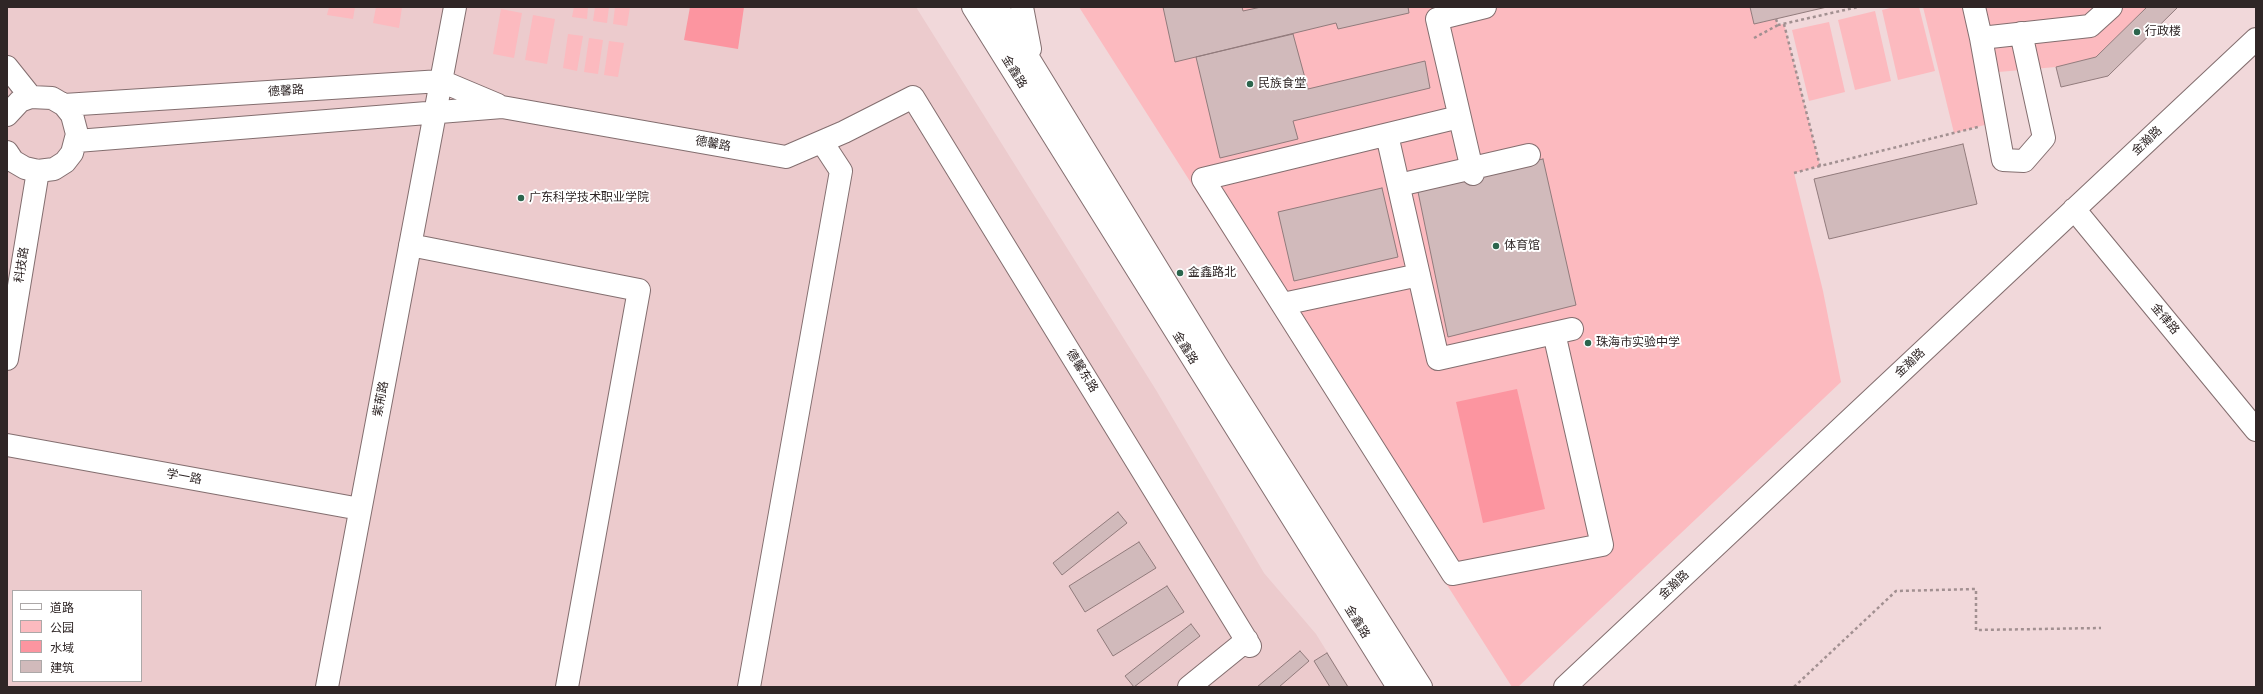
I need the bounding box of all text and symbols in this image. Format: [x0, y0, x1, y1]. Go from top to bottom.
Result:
place label: 行政楼 [2145, 25, 2181, 39]
marker: 行政楼 [2132, 27, 2142, 37]
street label: 金鑫路 [998, 53, 1030, 91]
place label: 民族食堂 [1258, 77, 1306, 91]
marker: 民族食堂 [1245, 79, 1255, 89]
street label: 德馨路 [268, 83, 304, 99]
street label: 金瀚路 [2129, 123, 2165, 159]
street label: 德馨路 [694, 134, 732, 154]
place label: 广东科学技术职业学院 [529, 191, 649, 205]
marker: 广东科学技术职业学院 [516, 193, 526, 203]
place label: 体育馆 [1504, 239, 1540, 253]
marker: 体育馆 [1491, 241, 1501, 251]
street label: 科技路 [12, 246, 32, 284]
place label: 金鑫路北 [1188, 266, 1236, 280]
marker: 金鑫路北 [1175, 268, 1185, 278]
street label: 金律路 [2148, 301, 2182, 337]
street label: 金鑫路 [1169, 329, 1201, 367]
place label: 珠海市实验中学 [1596, 336, 1680, 350]
marker: 珠海市实验中学 [1583, 338, 1593, 348]
street label: 金瀚路 [1892, 345, 1928, 381]
street label: 德馨东路 [1063, 347, 1101, 395]
street label: 紫荊路 [370, 380, 392, 418]
street label: 学一路 [165, 467, 203, 487]
street label: 金瀚路 [1656, 567, 1692, 603]
legend [12, 590, 142, 682]
text: 道路 [50, 600, 74, 615]
street label: 金鑫路 [1341, 603, 1373, 641]
text: 公园 [50, 620, 74, 635]
text: 水域 [50, 640, 74, 655]
text: 建筑 [50, 660, 74, 675]

